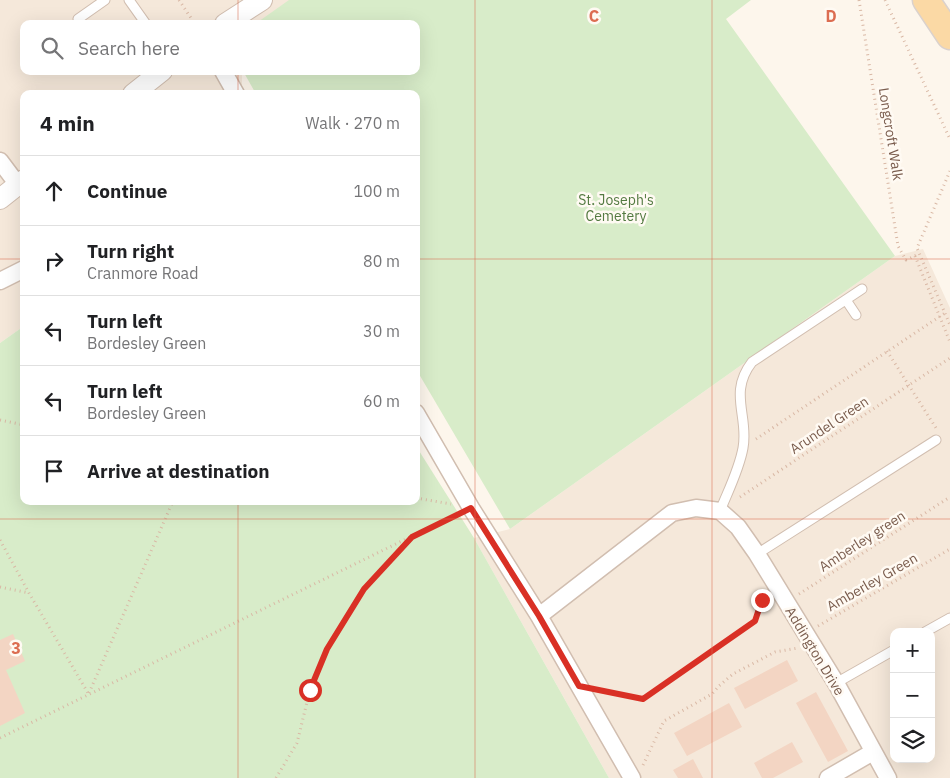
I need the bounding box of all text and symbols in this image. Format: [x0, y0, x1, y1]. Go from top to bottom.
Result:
text: C [589, 6, 599, 26]
text: D [825, 6, 837, 26]
search box [20, 20, 420, 75]
icon: search [38, 34, 66, 62]
text: Search here [78, 36, 180, 60]
street label: Longcroft Walk [875, 86, 907, 182]
text: 4 min [40, 109, 95, 137]
text: Walk · 270 m [305, 113, 400, 133]
icon: ahead [40, 177, 68, 205]
text: Continue [87, 179, 167, 203]
text: 100 m [353, 181, 400, 201]
park label: St. Joseph's Cemetery [578, 191, 654, 225]
text: Turn right [87, 239, 174, 263]
icon: right [40, 247, 68, 275]
text: 80 m [363, 251, 400, 271]
text: Cranmore Road [87, 263, 198, 283]
text: Turn left [87, 309, 163, 333]
icon: left [40, 317, 68, 345]
text: 30 m [363, 321, 400, 341]
text: Bordesley Green [87, 333, 206, 353]
text: Turn left [87, 379, 163, 403]
icon: left [40, 387, 68, 415]
text: 60 m [363, 391, 400, 411]
street label: Arundel Green [786, 392, 872, 458]
text: Bordesley Green [87, 403, 206, 423]
icon: arrive [40, 457, 68, 485]
text: Arrive at destination [87, 459, 270, 483]
street label: Amberley green [815, 506, 909, 576]
street label: Amberley Green [823, 549, 921, 615]
route end [751, 589, 774, 612]
street label: Addington Drive [781, 603, 849, 699]
map controls [890, 628, 935, 763]
button: + [890, 628, 935, 673]
text: 3 [11, 638, 21, 658]
button: − [890, 673, 935, 718]
route start [299, 679, 322, 702]
button: layers [890, 718, 935, 763]

